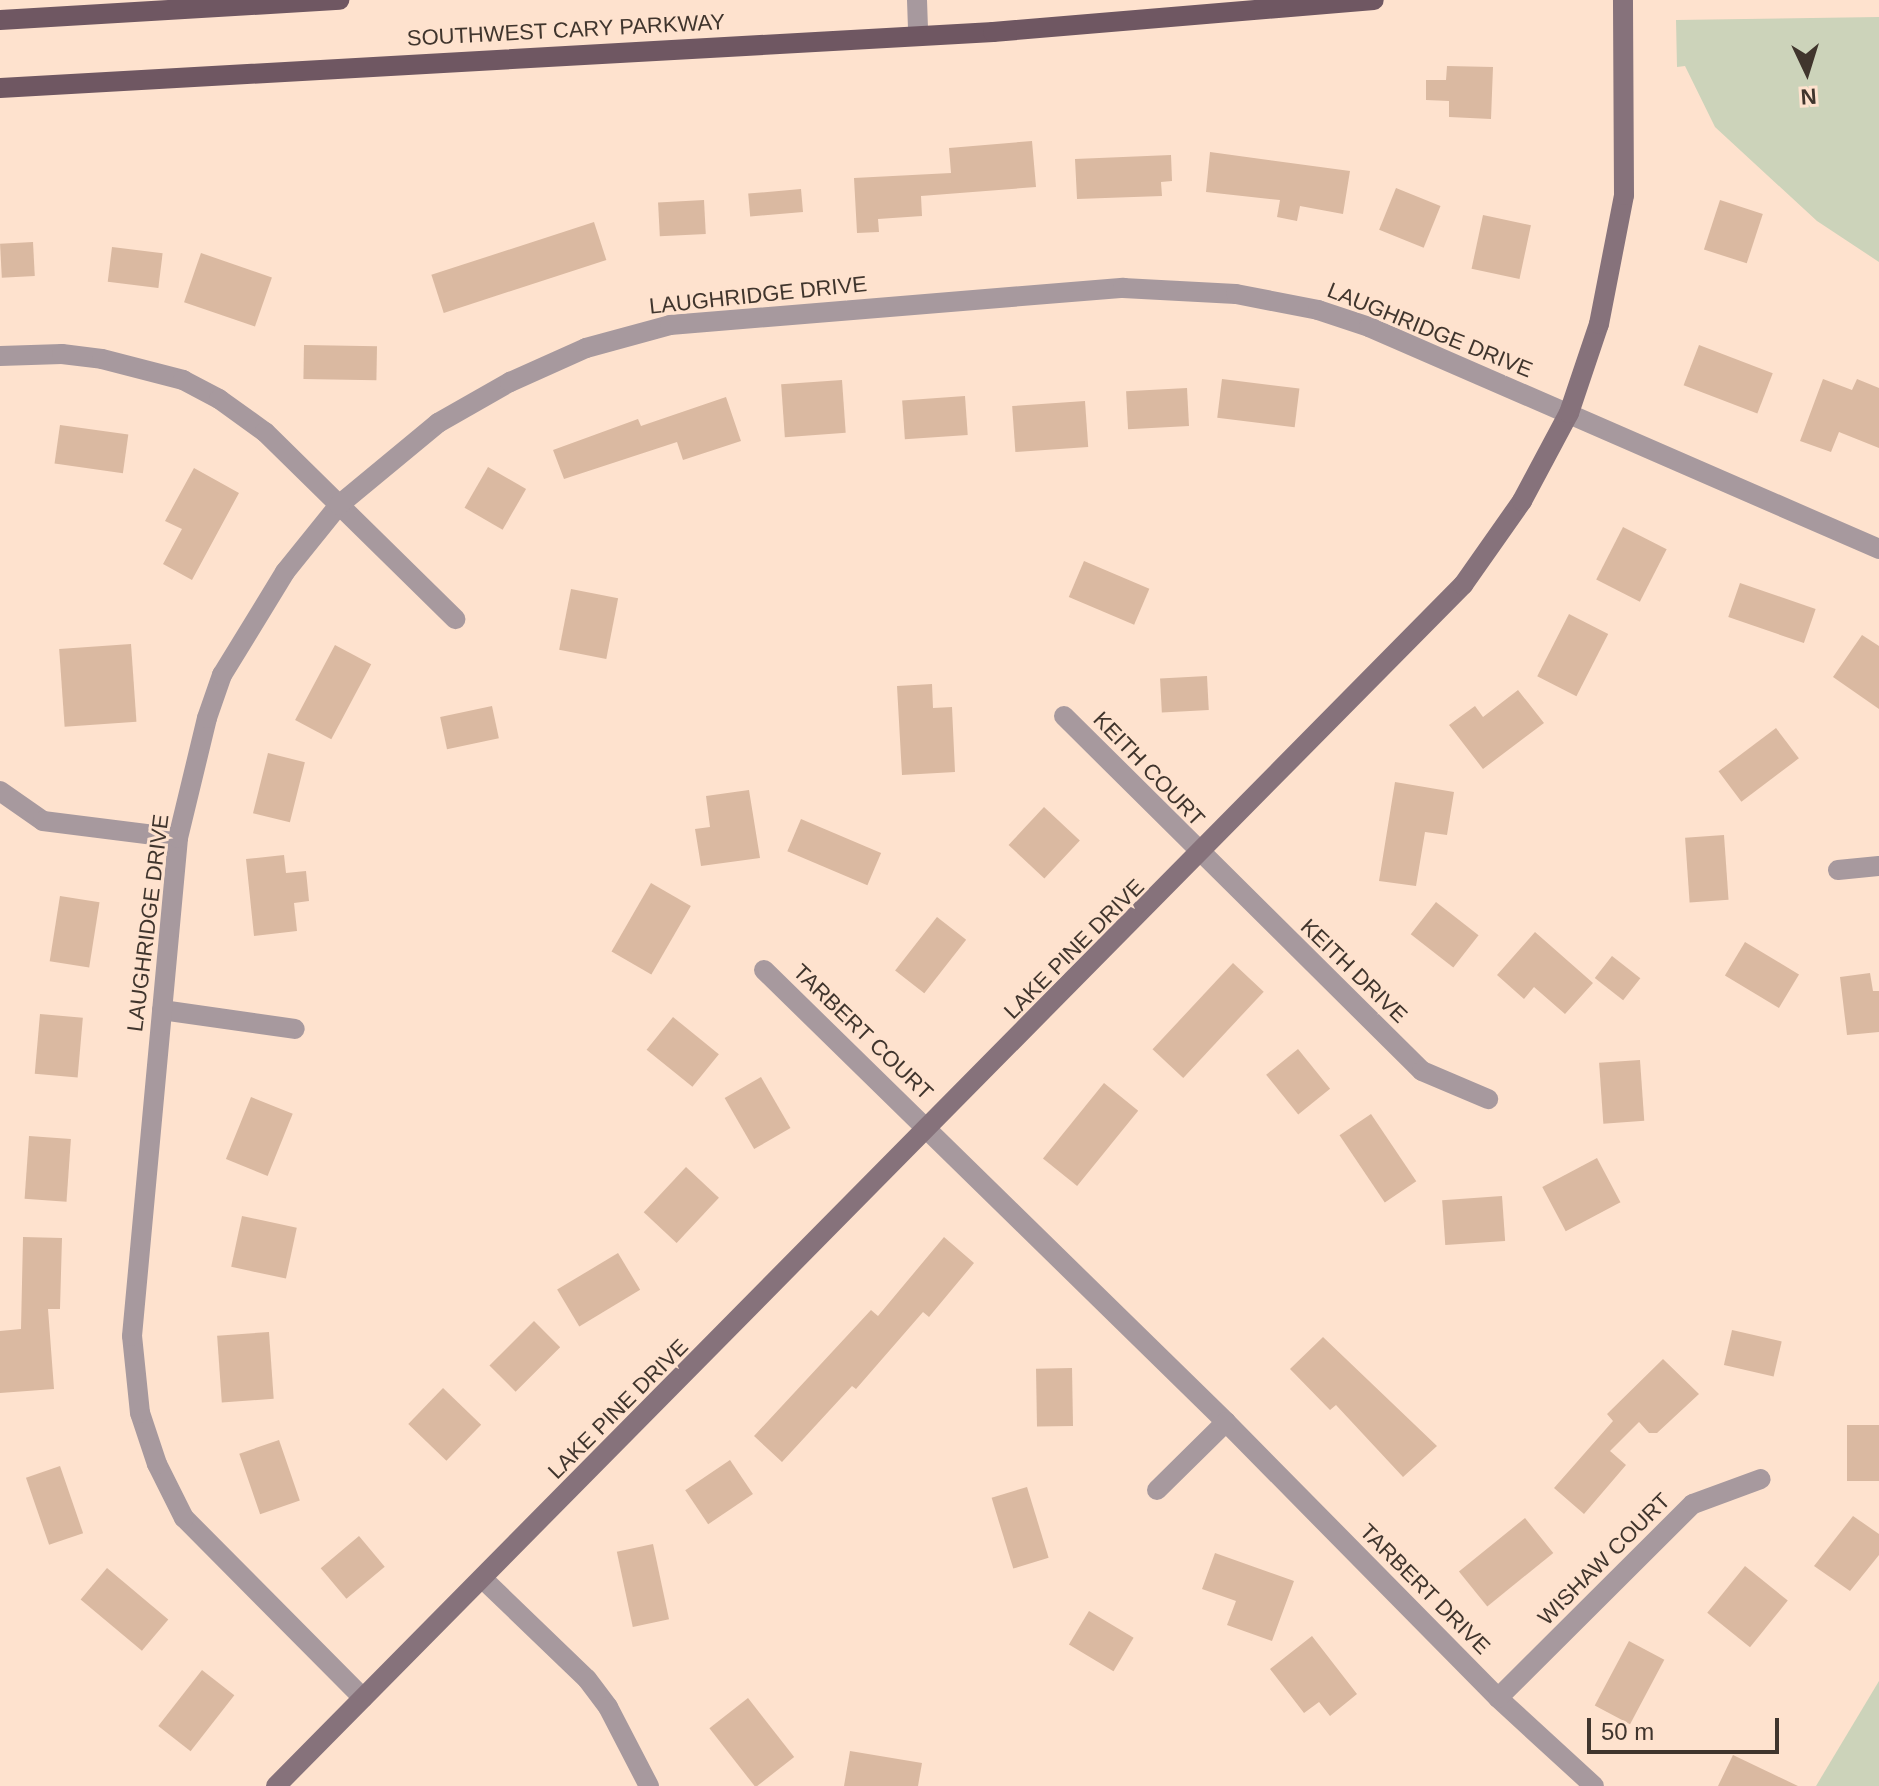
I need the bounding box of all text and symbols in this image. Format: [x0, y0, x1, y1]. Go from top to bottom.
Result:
street label: SOUTHWEST CARY PARKWAY [406, 8, 726, 52]
north arrow [1767, 32, 1847, 112]
text: N [1800, 83, 1818, 109]
street label: LAUGHRIDGE DRIVE [648, 270, 868, 320]
street label: LAUGHRIDGE DRIVE [1324, 277, 1536, 383]
street label: KEITH COURT [1088, 706, 1210, 832]
street label: LAUGHRIDGE DRIVE [122, 813, 174, 1033]
street label: LAKE PINE DRIVE [999, 874, 1149, 1024]
street label: KEITH DRIVE [1295, 914, 1413, 1028]
street label: TARBERT COURT [787, 958, 939, 1106]
street label: LAKE PINE DRIVE [543, 1334, 693, 1484]
street label: WISHAW COURT [1532, 1487, 1676, 1631]
street label: TARBERT DRIVE [1354, 1518, 1496, 1660]
scale bar [1591, 1702, 1783, 1752]
text: 50 m [1601, 1718, 1654, 1745]

